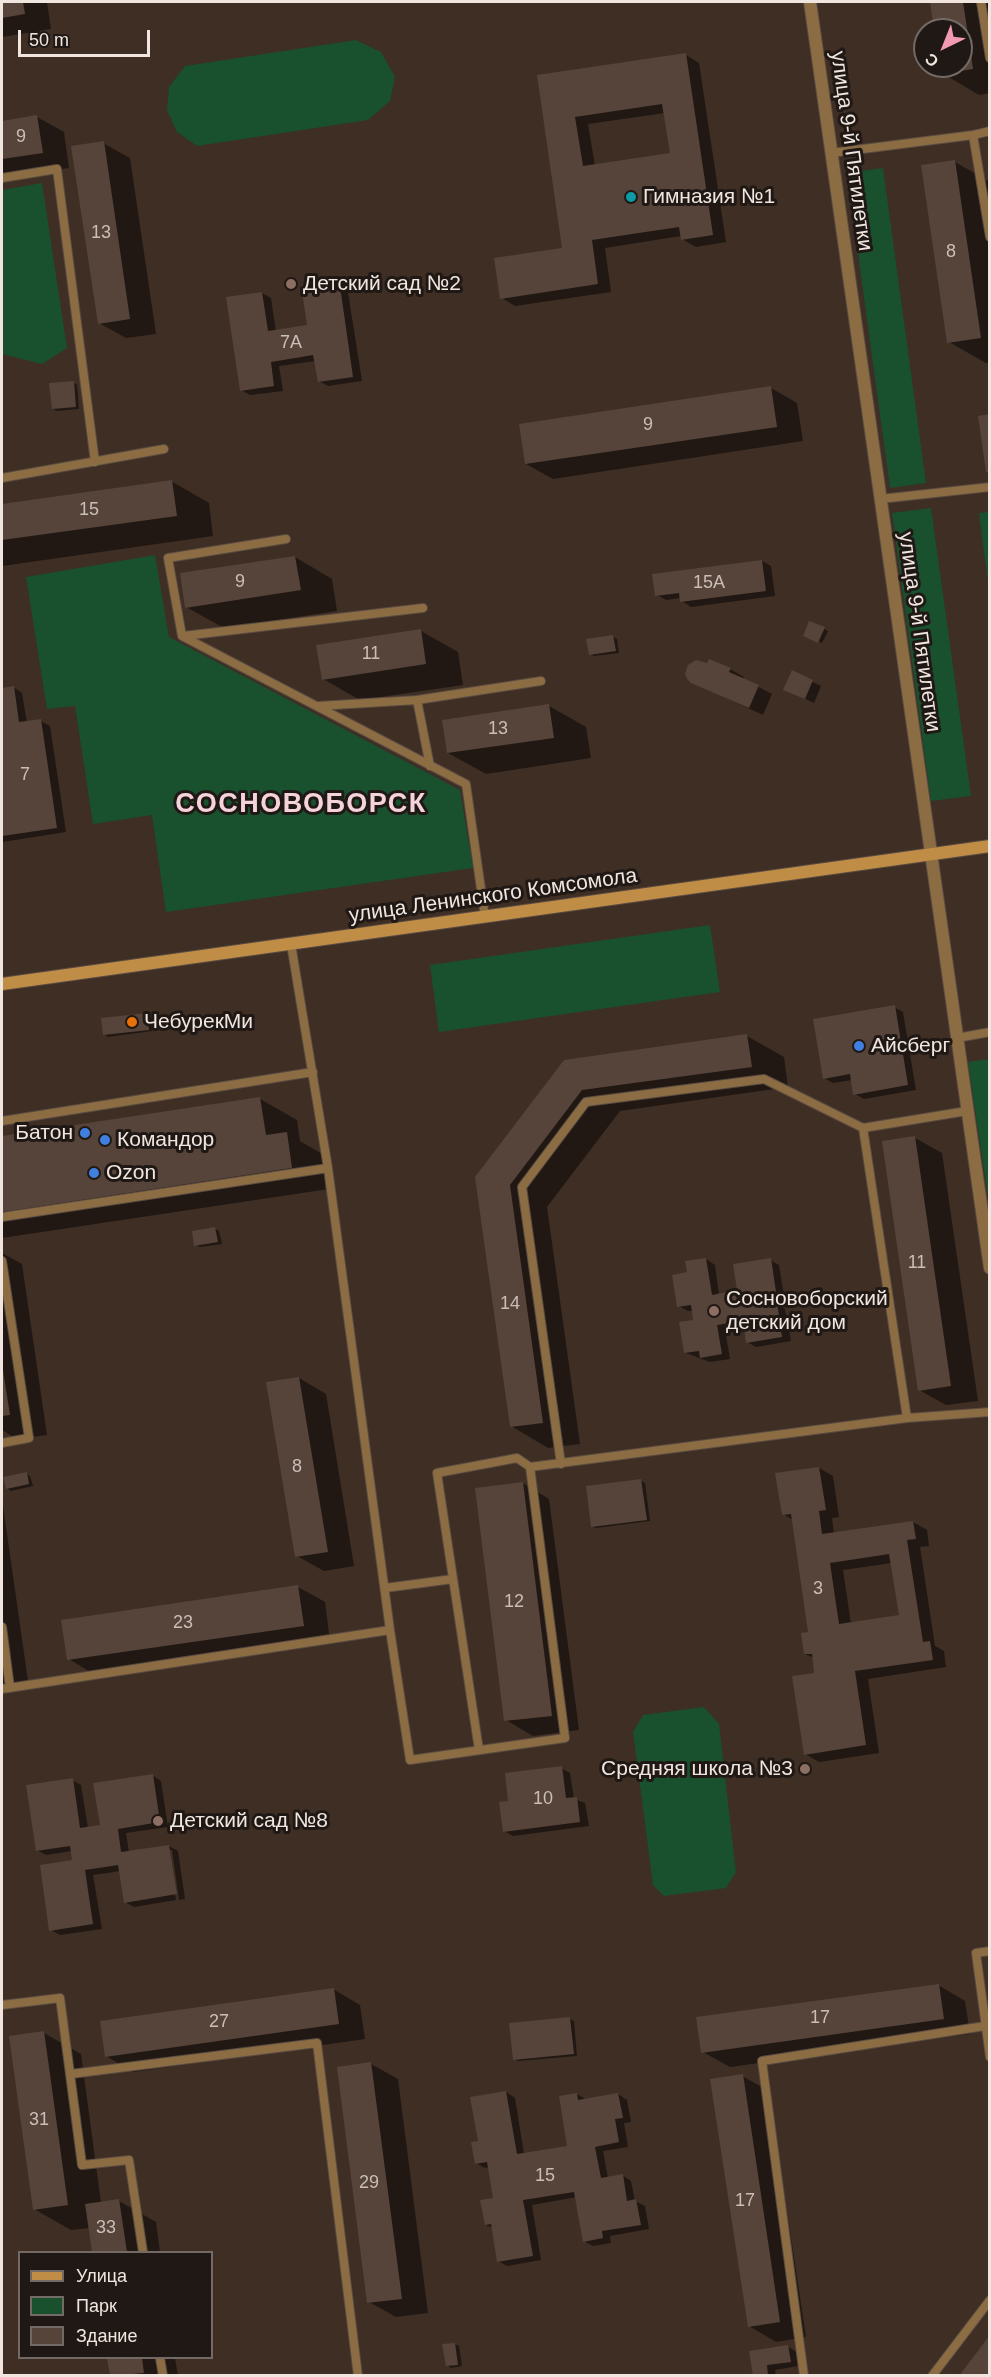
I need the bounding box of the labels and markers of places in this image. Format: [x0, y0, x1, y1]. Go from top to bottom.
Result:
place label: Гимназия №1 [643, 184, 775, 210]
marker: Гимназия №1 [624, 190, 638, 204]
place label: Детский сад №2 [303, 271, 461, 297]
marker: Детский сад №2 [284, 277, 298, 291]
place label: ЧебурекМи [144, 1009, 253, 1035]
marker: ЧебурекМи [125, 1015, 139, 1029]
place label: Айсберг [871, 1033, 950, 1059]
marker: Айсберг [852, 1039, 866, 1053]
place label: Батон [15, 1120, 73, 1146]
marker: Батон [78, 1126, 92, 1140]
place label: Командор [117, 1127, 214, 1153]
marker: Командор [98, 1133, 112, 1147]
place label: Ozon [106, 1160, 156, 1186]
marker: Ozon [87, 1166, 101, 1180]
place label: Сосновоборский детский дом [726, 1286, 888, 1336]
marker: Сосновоборский детский дом [707, 1304, 721, 1318]
place label: Средняя школа №3 [601, 1756, 793, 1782]
marker: Средняя школа №3 [798, 1762, 812, 1776]
place label: Детский сад №8 [170, 1808, 328, 1834]
marker: Детский сад №8 [151, 1814, 165, 1828]

